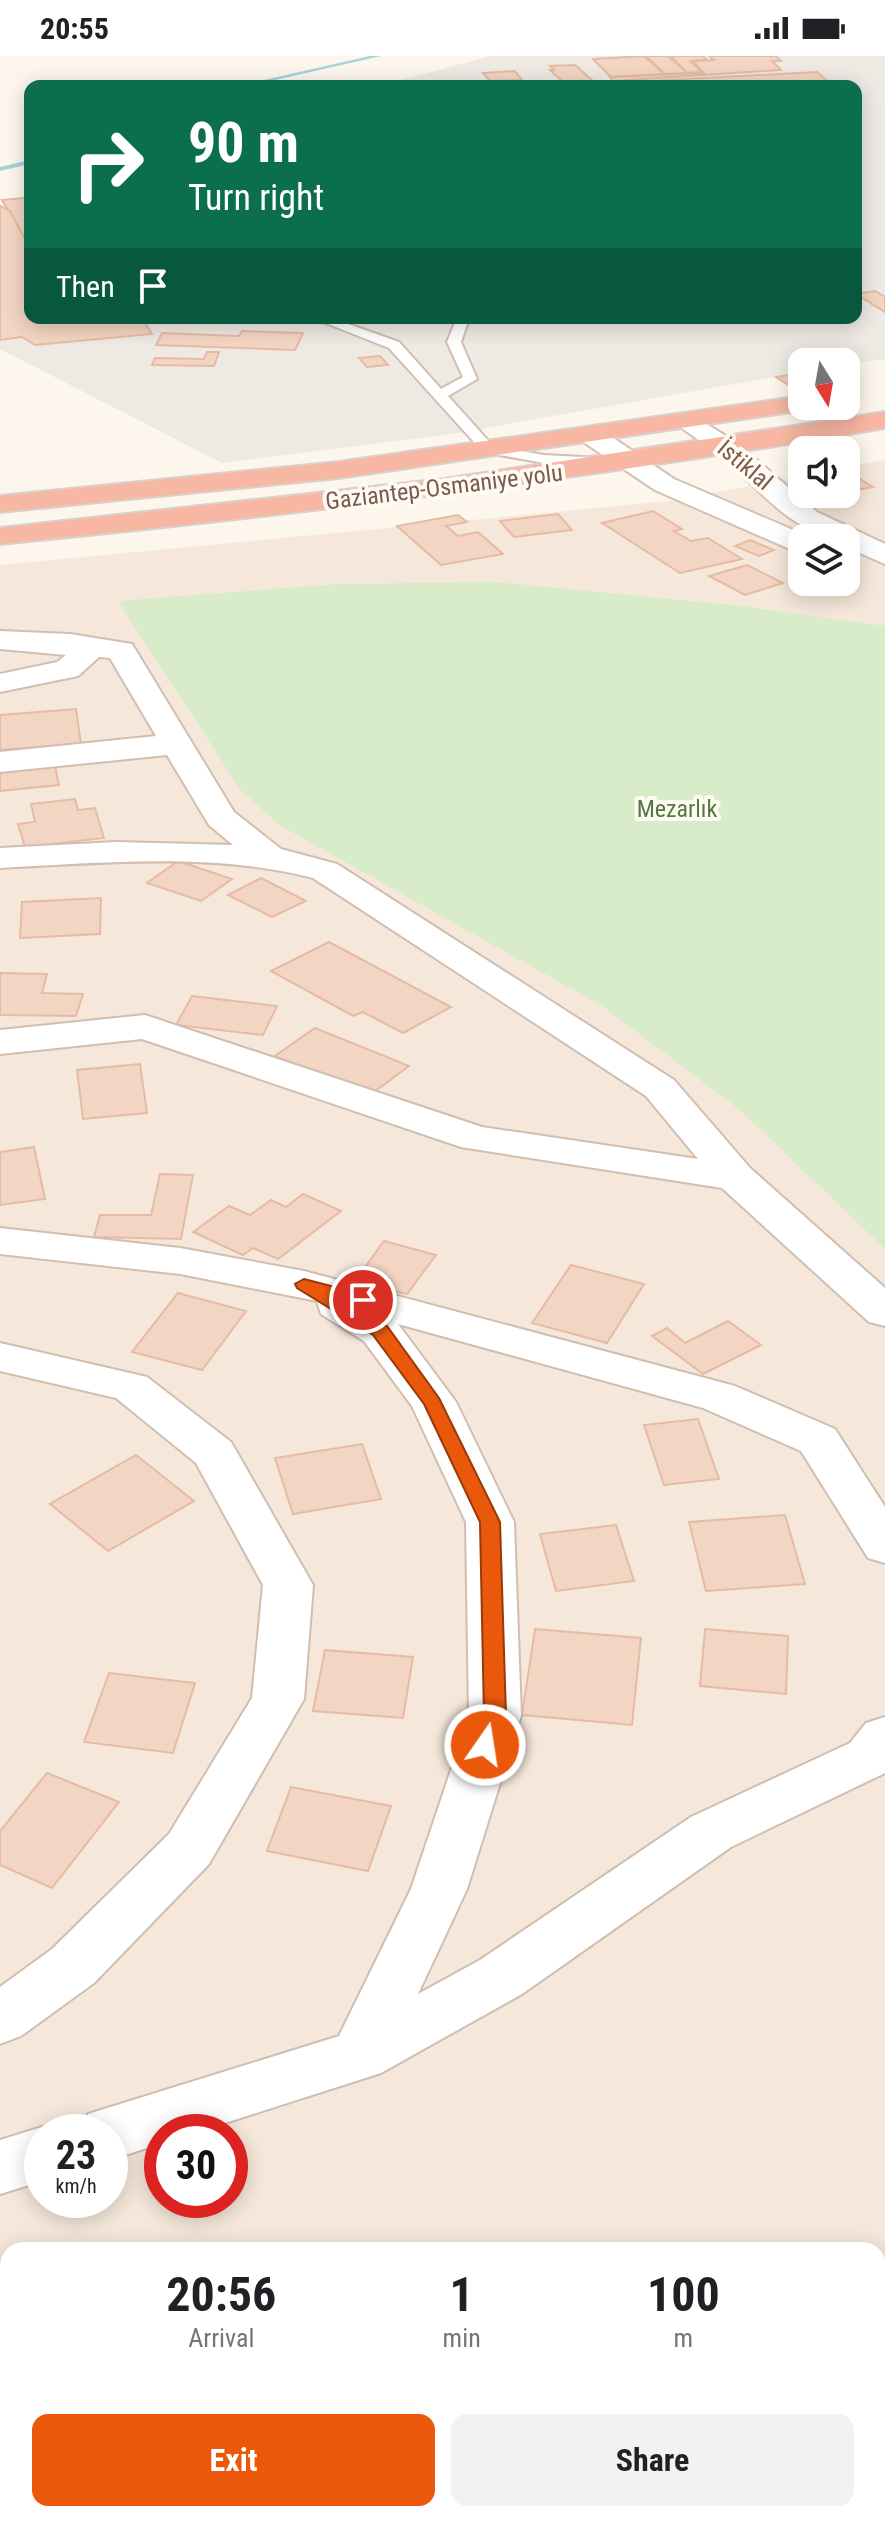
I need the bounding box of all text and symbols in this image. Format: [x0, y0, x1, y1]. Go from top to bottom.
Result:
text: 20:55 [40, 11, 109, 46]
text: 90 m [188, 110, 299, 176]
icon: right [56, 112, 160, 216]
text: Turn right [188, 177, 324, 219]
icon: arrive [131, 264, 175, 308]
text: Then [56, 269, 115, 304]
north arrow [788, 348, 860, 420]
map controls [788, 348, 860, 596]
street label: İstiklal [712, 434, 778, 496]
button: sound [788, 436, 860, 508]
street label: Gaziantep-Osmaniye yolu [324, 459, 564, 515]
button: layers [788, 524, 860, 596]
park label: Mezarlık [637, 795, 718, 823]
pin [329, 1266, 397, 1334]
icon: arrive [341, 1278, 385, 1322]
position arrow [443, 1703, 527, 1787]
speed limit sign: 30 [144, 2114, 248, 2218]
text: 23 [56, 2132, 96, 2179]
text: km/h [55, 2174, 97, 2198]
text: 20:56 [166, 2266, 276, 2323]
text: 1 [450, 2266, 474, 2323]
text: 100 [647, 2266, 720, 2323]
text: Arrival [188, 2323, 254, 2353]
text: min [443, 2323, 481, 2353]
text: m [674, 2323, 693, 2353]
button: Exit [32, 2414, 435, 2506]
button: Share [451, 2414, 854, 2506]

